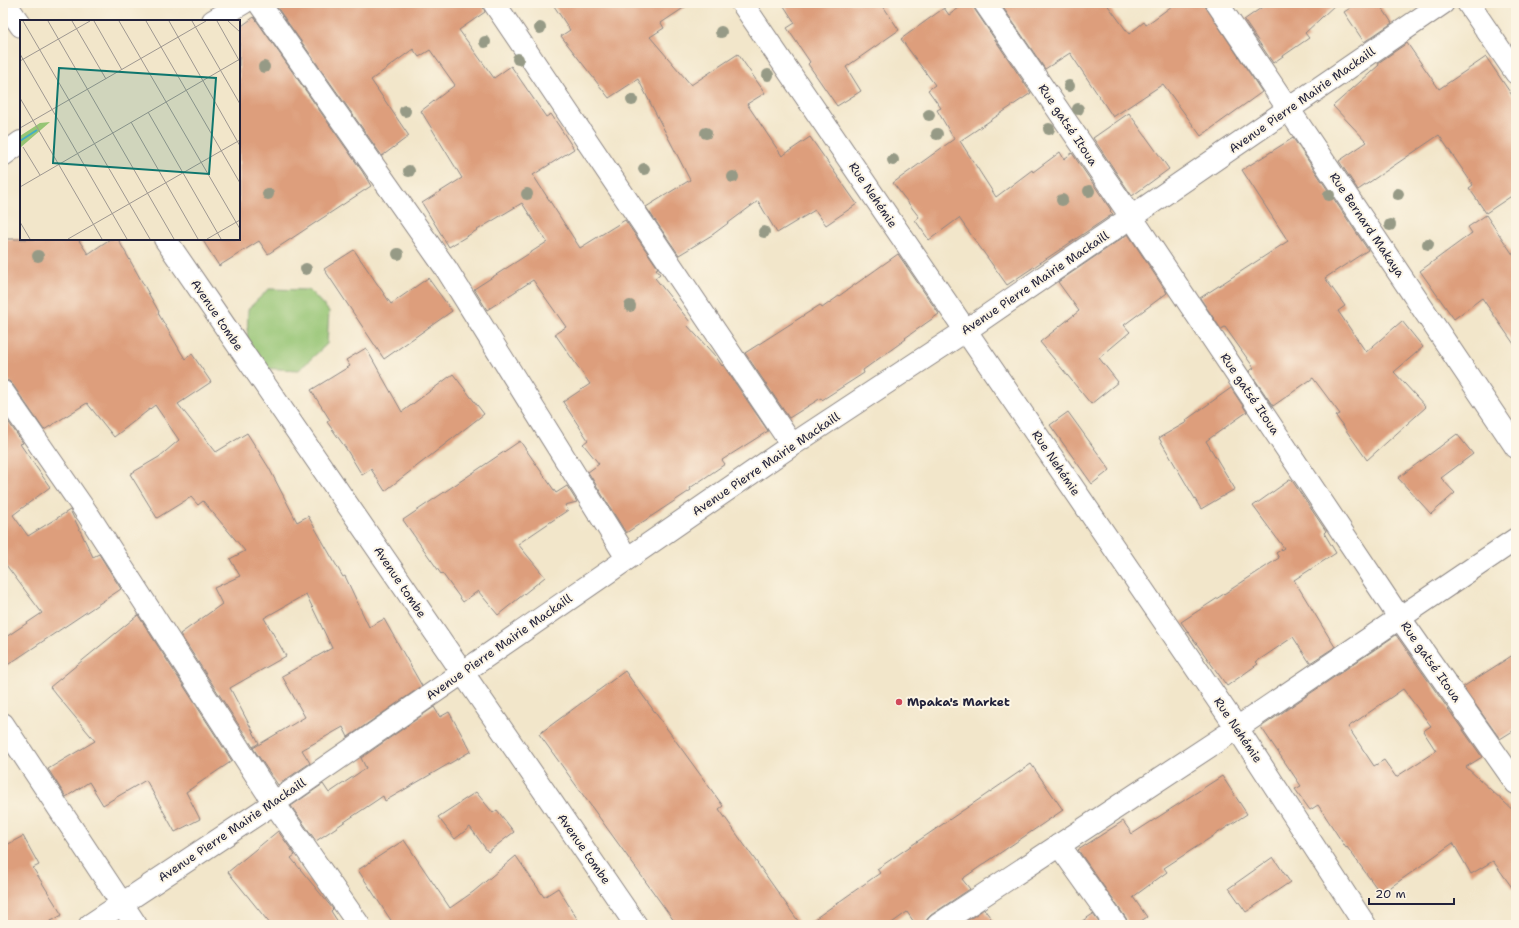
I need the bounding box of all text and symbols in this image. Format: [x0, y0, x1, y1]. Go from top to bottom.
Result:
inset map [20, 20, 240, 240]
street label: Avenue Pierre Mairie Mackaill [1226, 43, 1379, 157]
street label: Rue gatsé Itoua [1035, 81, 1102, 169]
street label: Rue Nehémie [845, 159, 901, 231]
street label: Rue Bernard Makaya [1326, 170, 1408, 281]
street label: Avenue Pierre Mairie Mackaill [958, 227, 1112, 339]
street label: Avenue tombe [187, 276, 247, 354]
street label: Rue gatsé Itoua [1217, 350, 1284, 438]
street label: Avenue Pierre Mairie Mackaill [689, 408, 843, 520]
street label: Rue Nehémie [1028, 427, 1084, 499]
street label: Avenue tombe [370, 543, 430, 621]
street label: Avenue Pierre Mairie Mackaill [423, 590, 576, 704]
street label: Rue gatsé Itoua [1397, 618, 1465, 706]
place label: Mpaka's Market [907, 694, 1010, 710]
street label: Rue Nehémie [1210, 694, 1266, 766]
marker: Mpaka's Market [894, 697, 904, 707]
street label: Avenue Pierre Mairie Mackaill [155, 774, 309, 886]
street label: Avenue tombe [554, 811, 614, 888]
scale bar [1369, 880, 1454, 906]
text: 20 m [1375, 886, 1406, 902]

